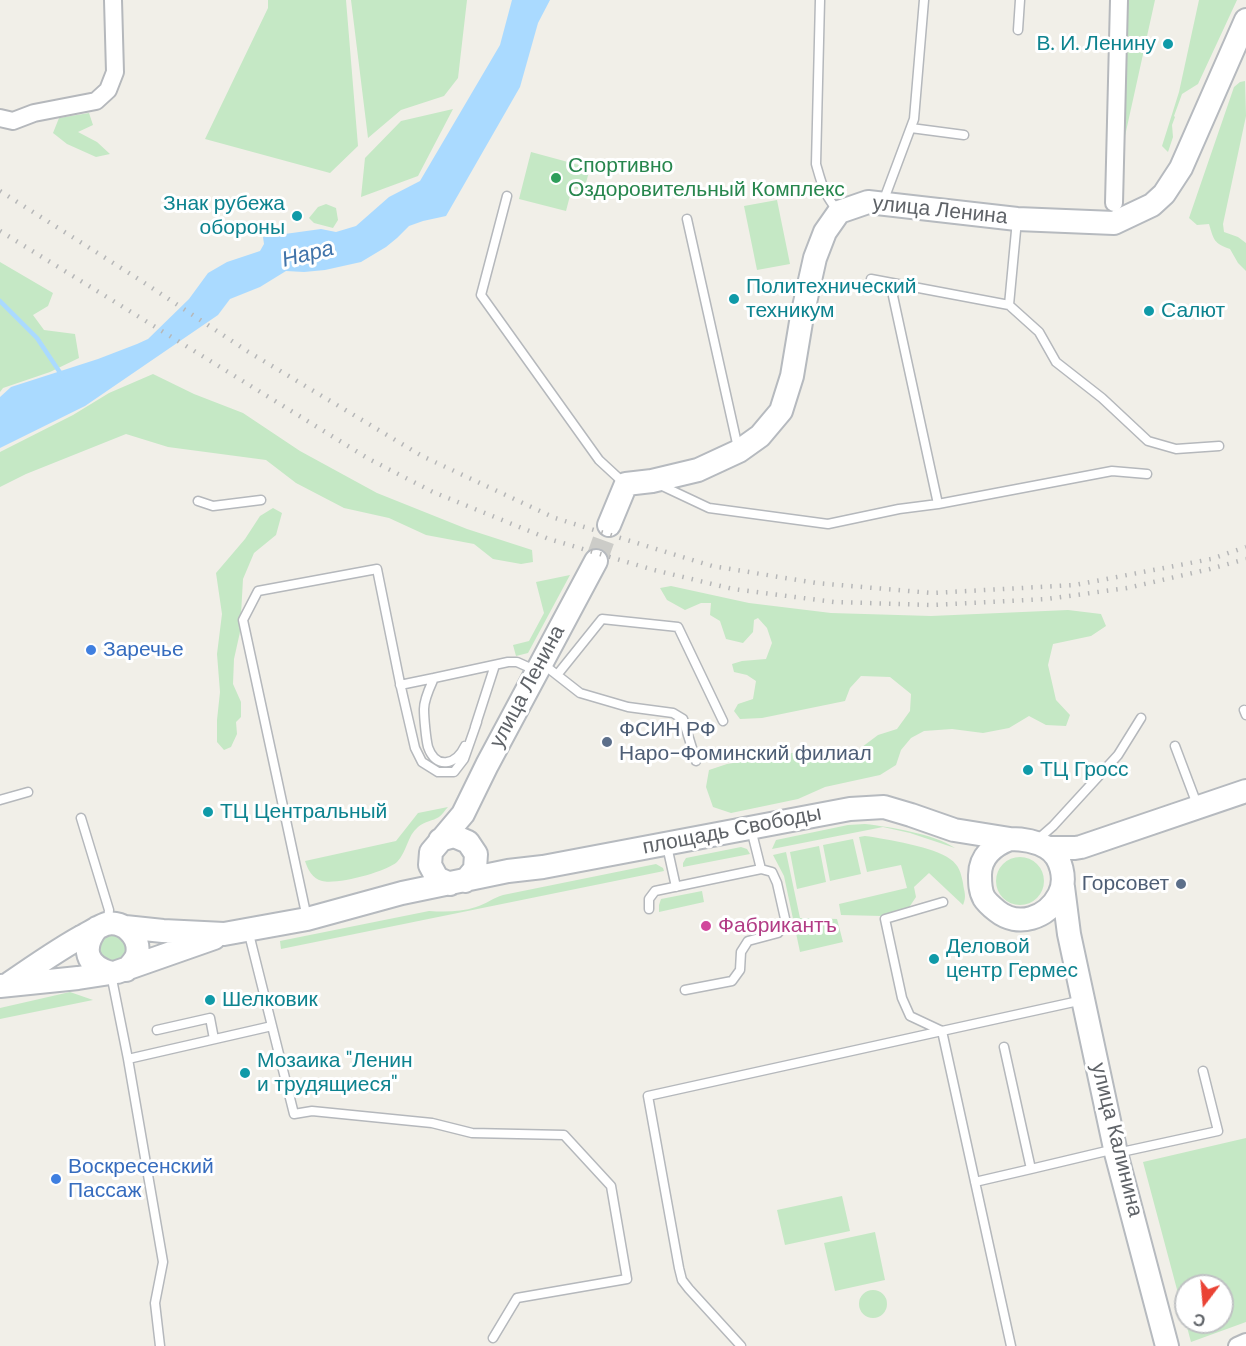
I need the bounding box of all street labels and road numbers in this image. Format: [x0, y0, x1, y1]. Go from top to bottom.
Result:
street label: улица Ленина [871, 191, 1009, 231]
street label: улица Ленина [485, 621, 571, 753]
street label: площадь Свободы [640, 801, 824, 861]
street label: улица Калинина [1085, 1060, 1147, 1220]

